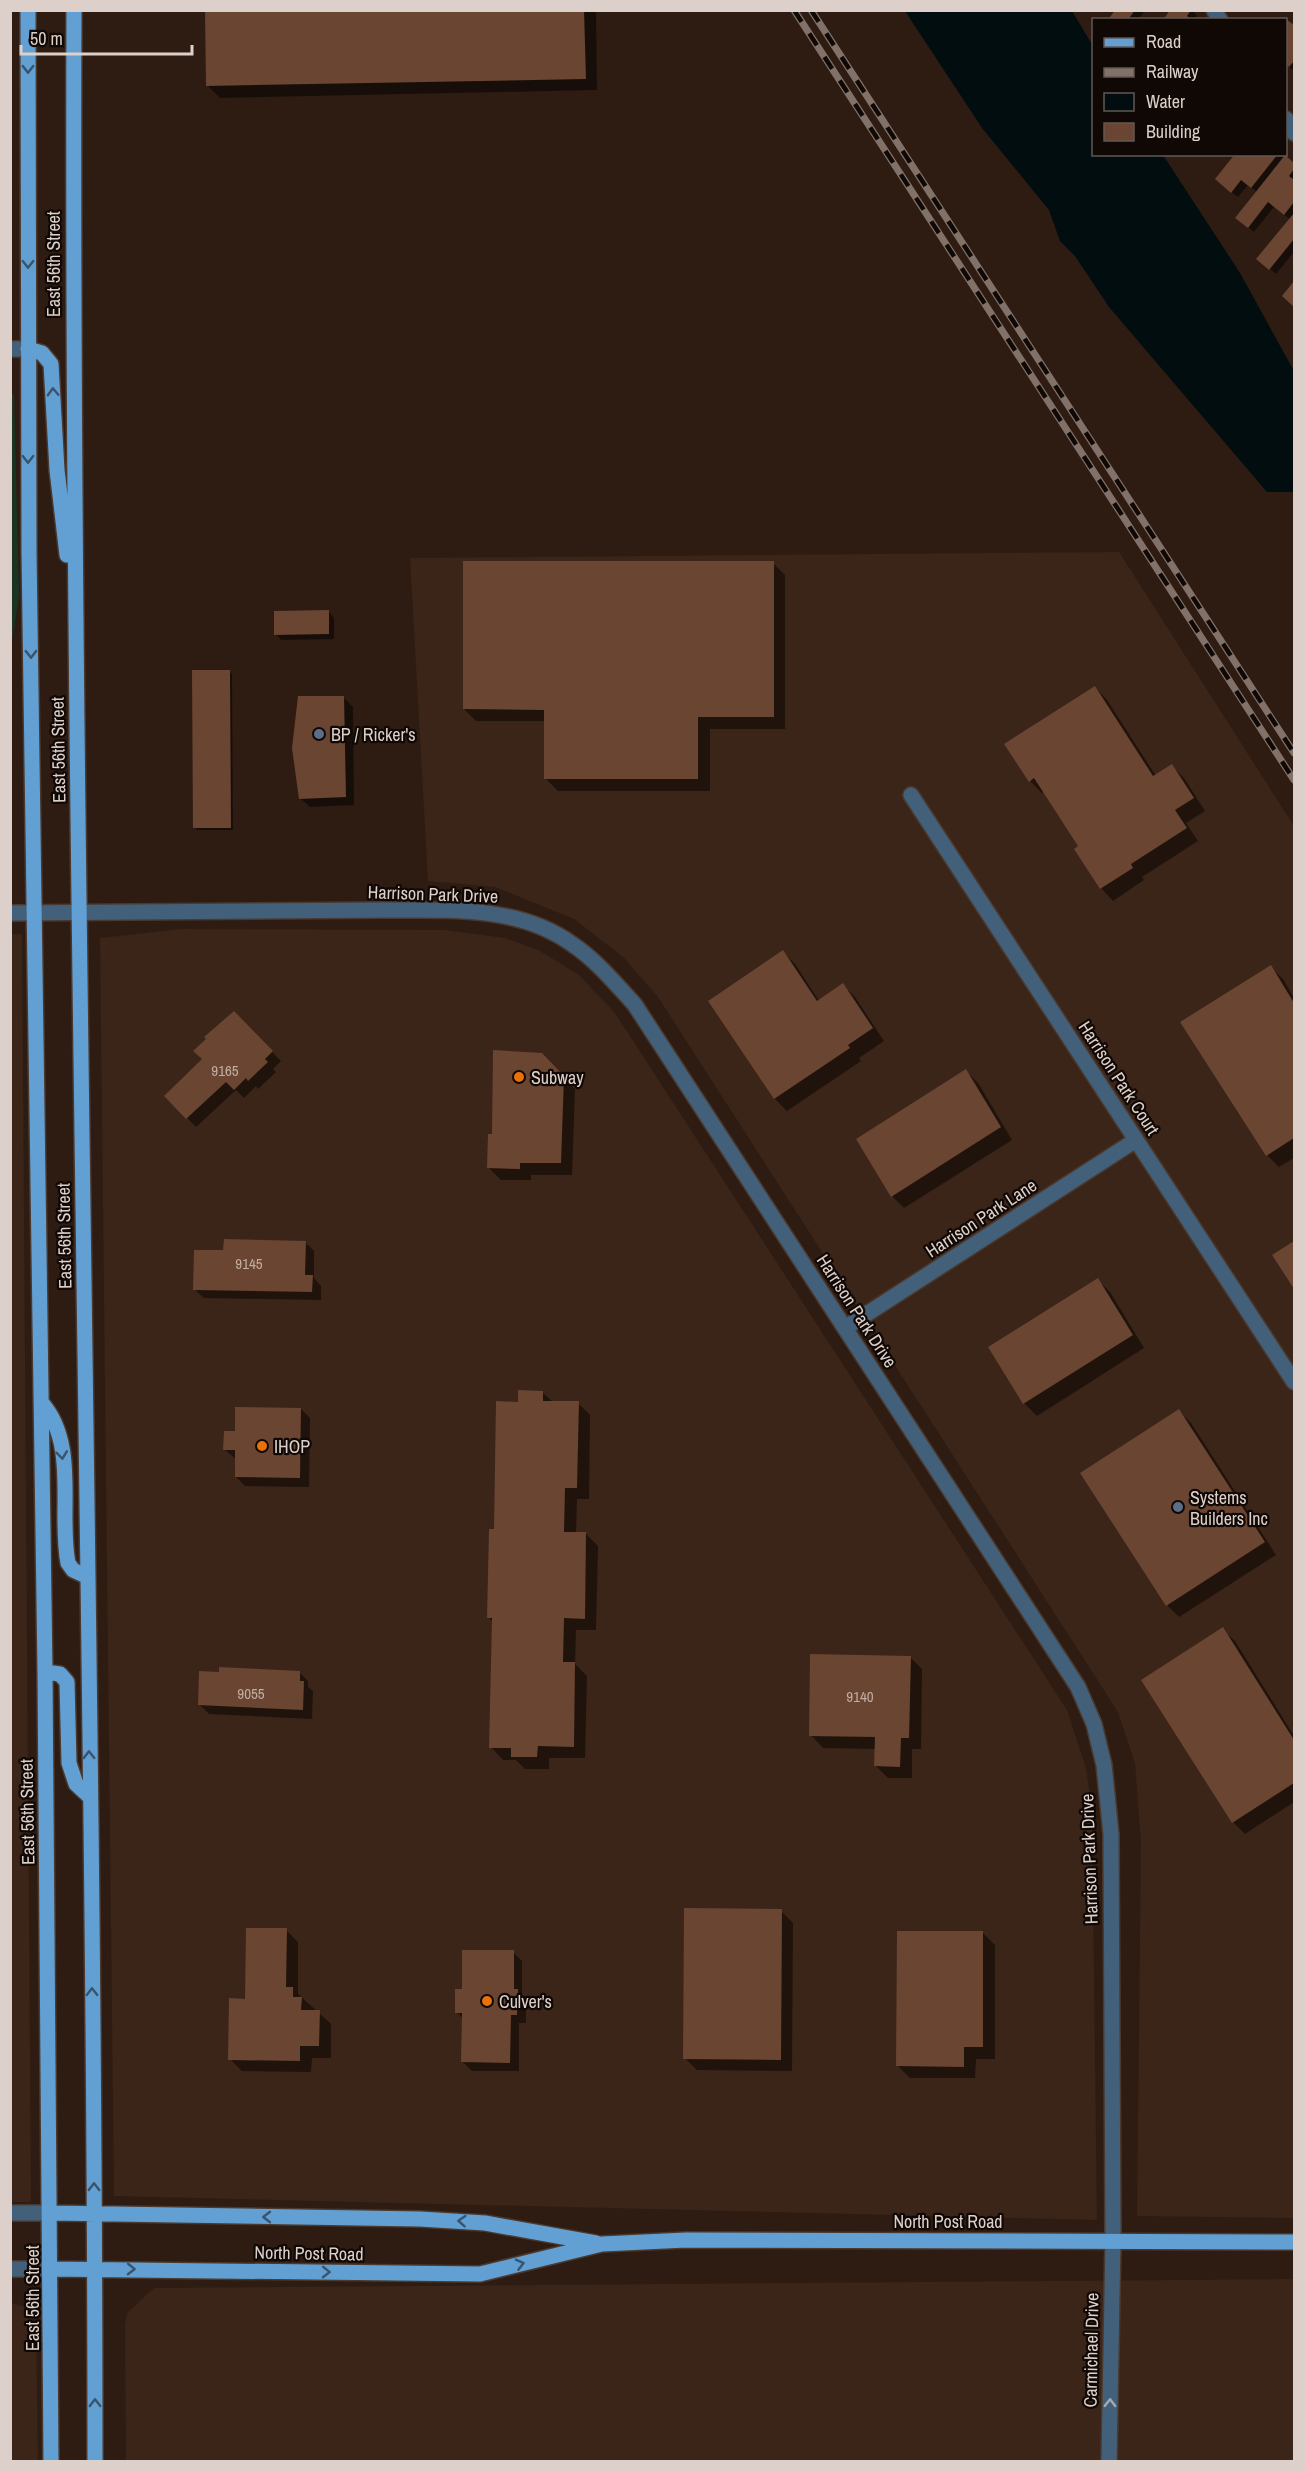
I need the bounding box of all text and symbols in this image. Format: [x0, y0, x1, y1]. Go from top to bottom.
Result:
scale bar [21, 18, 192, 56]
legend [1092, 18, 1287, 156]
text: 50 m [30, 26, 63, 51]
text: Road [1146, 29, 1181, 54]
text: Railway [1146, 59, 1199, 84]
one-way arrow [22, 64, 34, 73]
text: Water [1146, 89, 1185, 114]
text: Building [1146, 119, 1201, 144]
street label: East 56th Street [41, 211, 66, 317]
one-way arrow [22, 259, 34, 268]
one-way arrow [47, 388, 59, 397]
one-way arrow [22, 454, 34, 463]
one-way arrow [25, 649, 38, 658]
street label: East 56th Street [45, 697, 71, 803]
place label: BP / Ricker's [331, 722, 416, 747]
marker: BP / Ricker's [312, 727, 326, 741]
street label: Harrison Park Drive [367, 879, 499, 909]
street label: Harrison Park Court [1073, 1016, 1165, 1140]
house number: 9165 [211, 1060, 239, 1081]
place label: Subway [531, 1065, 584, 1090]
marker: Subway [512, 1070, 526, 1084]
street label: Harrison Park Lane [921, 1173, 1041, 1263]
street label: East 56th Street [51, 1183, 77, 1289]
street label: Harrison Park Drive [811, 1250, 903, 1372]
house number: 9145 [235, 1253, 263, 1274]
place label: IHOP [274, 1434, 310, 1459]
marker: IHOP [255, 1439, 269, 1453]
one-way arrow [55, 1451, 68, 1460]
place label: Systems Builders Inc [1190, 1485, 1268, 1531]
marker: Systems Builders Inc [1171, 1500, 1185, 1514]
house number: 9055 [237, 1683, 265, 1704]
house number: 9140 [846, 1686, 874, 1707]
one-way arrow [83, 1751, 95, 1760]
street label: East 56th Street [14, 1759, 40, 1865]
street label: Harrison Park Drive [1074, 1793, 1104, 1925]
one-way arrow [86, 1988, 98, 1997]
place label: Culver's [499, 1989, 552, 2014]
marker: Culver's [480, 1994, 494, 2008]
one-way arrow [88, 2183, 100, 2192]
street label: North Post Road [893, 2209, 1003, 2234]
one-way arrow [262, 2211, 271, 2223]
one-way arrow [457, 2215, 466, 2228]
street label: North Post Road [254, 2240, 364, 2266]
street label: East 56th Street [20, 2245, 45, 2351]
one-way arrow [515, 2259, 525, 2272]
one-way arrow [126, 2263, 135, 2275]
one-way arrow [321, 2266, 330, 2279]
street label: Carmichael Drive [1077, 2292, 1105, 2408]
one-way arrow [89, 2399, 101, 2408]
one-way arrow [1104, 2399, 1116, 2408]

